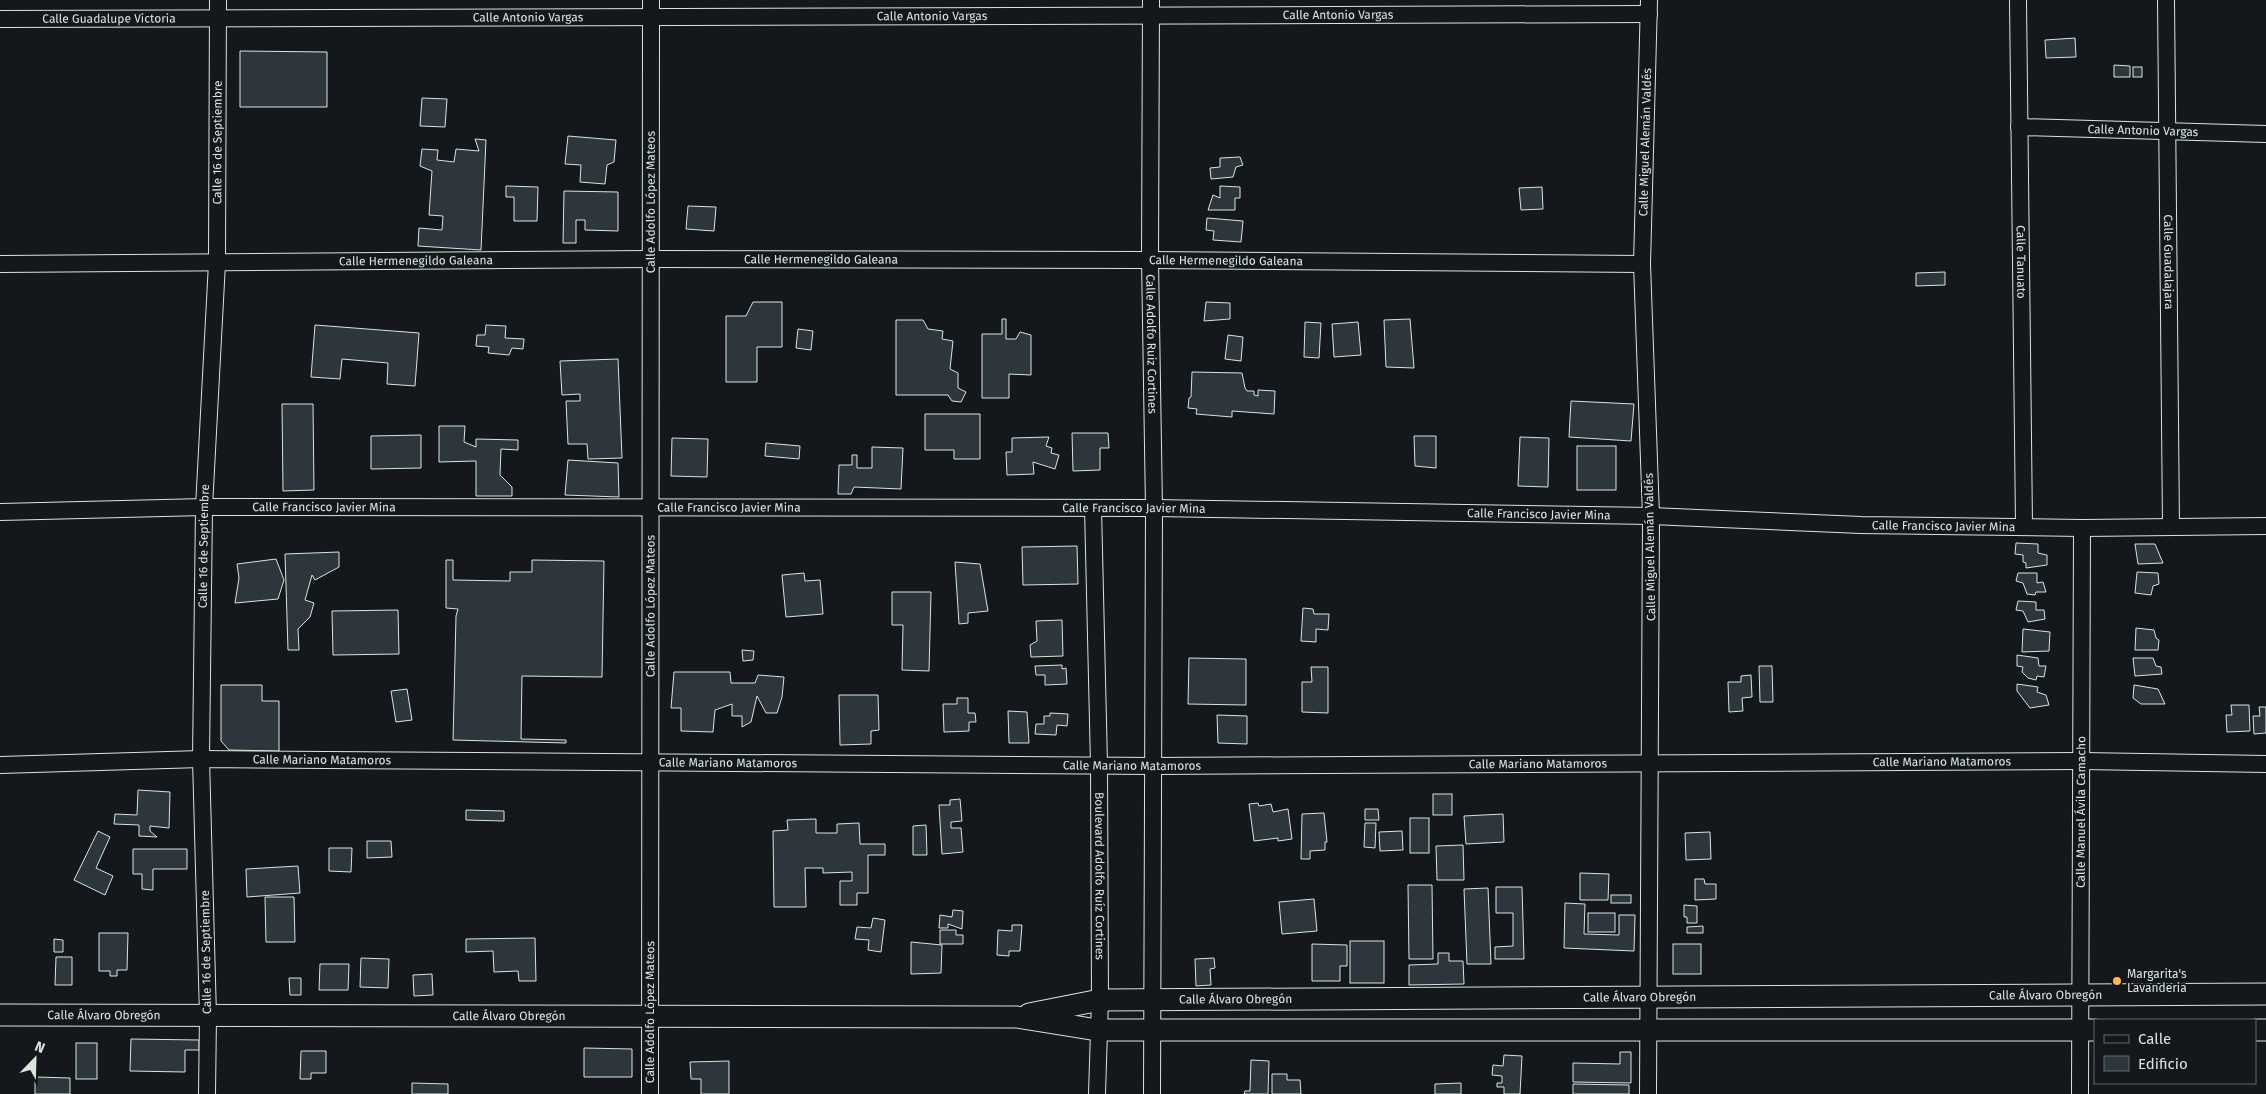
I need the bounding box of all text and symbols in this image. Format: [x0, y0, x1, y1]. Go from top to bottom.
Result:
street label: Calle Antonio Vargas [1283, 8, 1394, 22]
street label: Calle Antonio Vargas [877, 9, 988, 23]
street label: Calle Antonio Vargas [473, 10, 584, 25]
street label: Calle Guadalupe Victoria [42, 11, 176, 26]
street label: Calle Miguel Alemán Valdés [1636, 68, 1654, 217]
street label: Calle 16 de Septiembre [210, 80, 225, 205]
street label: Calle Antonio Vargas [2087, 122, 2199, 139]
street label: Calle Adolfo López Mateos [644, 130, 658, 273]
street label: Calle Guadalajara [2161, 214, 2176, 310]
street label: Calle Tanuato [2014, 225, 2028, 299]
street label: Calle Hermenegildo Galeana [744, 252, 898, 266]
street label: Calle Hermenegildo Galeana [339, 253, 493, 268]
street label: Calle Hermenegildo Galeana [1149, 253, 1303, 268]
street label: Calle Adolfo Ruiz Cortines [1143, 274, 1159, 414]
street label: Calle Miguel Alemán Valdés [1642, 472, 1658, 621]
street label: Calle 16 de Septiembre [196, 484, 212, 608]
street label: Calle Francisco Javier Mina [252, 500, 396, 514]
street label: Calle Francisco Javier Mina [657, 500, 801, 515]
street label: Calle Francisco Javier Mina [1062, 501, 1206, 516]
street label: Calle Francisco Javier Mina [1467, 506, 1611, 522]
street label: Calle Francisco Javier Mina [1872, 518, 2016, 534]
street label: Calle Adolfo López Mateos [643, 534, 658, 677]
street label: Calle Manuel Ávila Camacho [2073, 736, 2088, 888]
street label: Calle Mariano Matamoros [253, 752, 392, 767]
street label: Calle Mariano Matamoros [1873, 754, 2011, 769]
street label: Calle Mariano Matamoros [659, 755, 798, 770]
street label: Calle Mariano Matamoros [1469, 757, 1607, 771]
street label: Calle Mariano Matamoros [1063, 758, 1201, 773]
street label: Boulevard Adolfo Ruíz Cortines [1092, 792, 1107, 960]
street label: Calle 16 de Septiembre [198, 890, 214, 1014]
street label: Calle Adolfo López Mateos [643, 940, 657, 1083]
place label: Margarita's Lavanderia [2127, 967, 2187, 995]
marker: Margarita's Lavanderia [2111, 975, 2123, 987]
street label: Calle Álvaro Obregón [1989, 987, 2102, 1002]
street label: Calle Álvaro Obregón [1583, 989, 1696, 1005]
street label: Calle Álvaro Obregón [1179, 991, 1292, 1007]
street label: Calle Álvaro Obregón [47, 1007, 161, 1022]
street label: Calle Álvaro Obregón [452, 1008, 566, 1023]
legend [2094, 1019, 2256, 1084]
text: Calle [2138, 1030, 2171, 1048]
north arrow [10, 1034, 60, 1084]
text: N [32, 1038, 47, 1057]
text: Edificio [2138, 1055, 2188, 1073]

